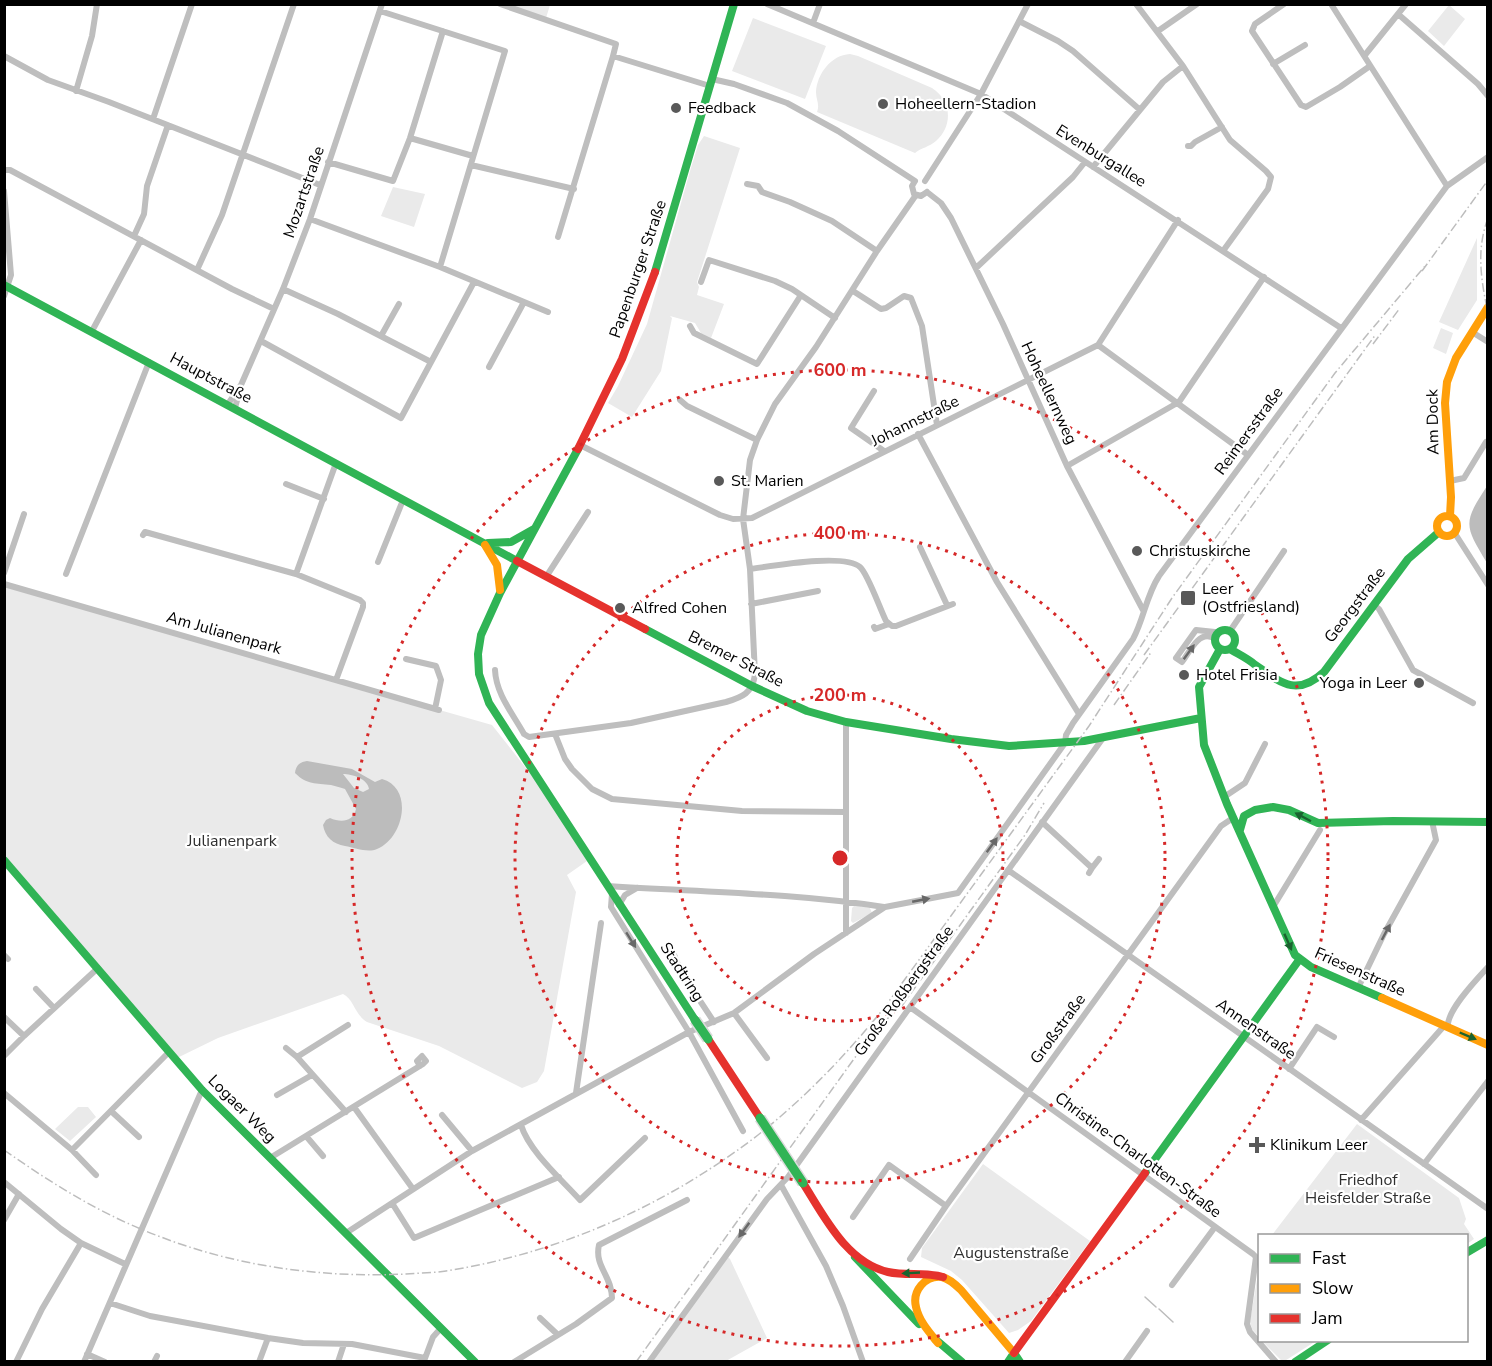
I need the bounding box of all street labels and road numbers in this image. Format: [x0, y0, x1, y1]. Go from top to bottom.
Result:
street label: Evenburgallee [1051, 119, 1151, 193]
street label: Mozartstraße [278, 143, 330, 241]
street label: Papenburger Straße [604, 197, 672, 341]
street label: Hoheellernweg [1016, 338, 1082, 448]
street label: Hauptstraße [166, 347, 256, 409]
street label: Reimersstraße [1210, 382, 1288, 480]
street label: Am Dock [1421, 388, 1445, 455]
street label: Johannstraße [866, 390, 963, 452]
street label: Georgstraße [1319, 563, 1391, 647]
street label: Am Julianenpark [164, 606, 285, 660]
street label: Bremer Straße [684, 625, 788, 693]
street label: Große Roßbergstraße [849, 921, 959, 1061]
street label: Stadtring [655, 938, 709, 1006]
street label: Friesenstraße [1311, 942, 1409, 1002]
street label: Großstraße [1025, 990, 1091, 1068]
street label: Annenstraße [1212, 993, 1300, 1065]
street label: Logaer Weg [203, 1070, 281, 1148]
street label: Christine-Charlotten-Straße [1050, 1087, 1226, 1223]

